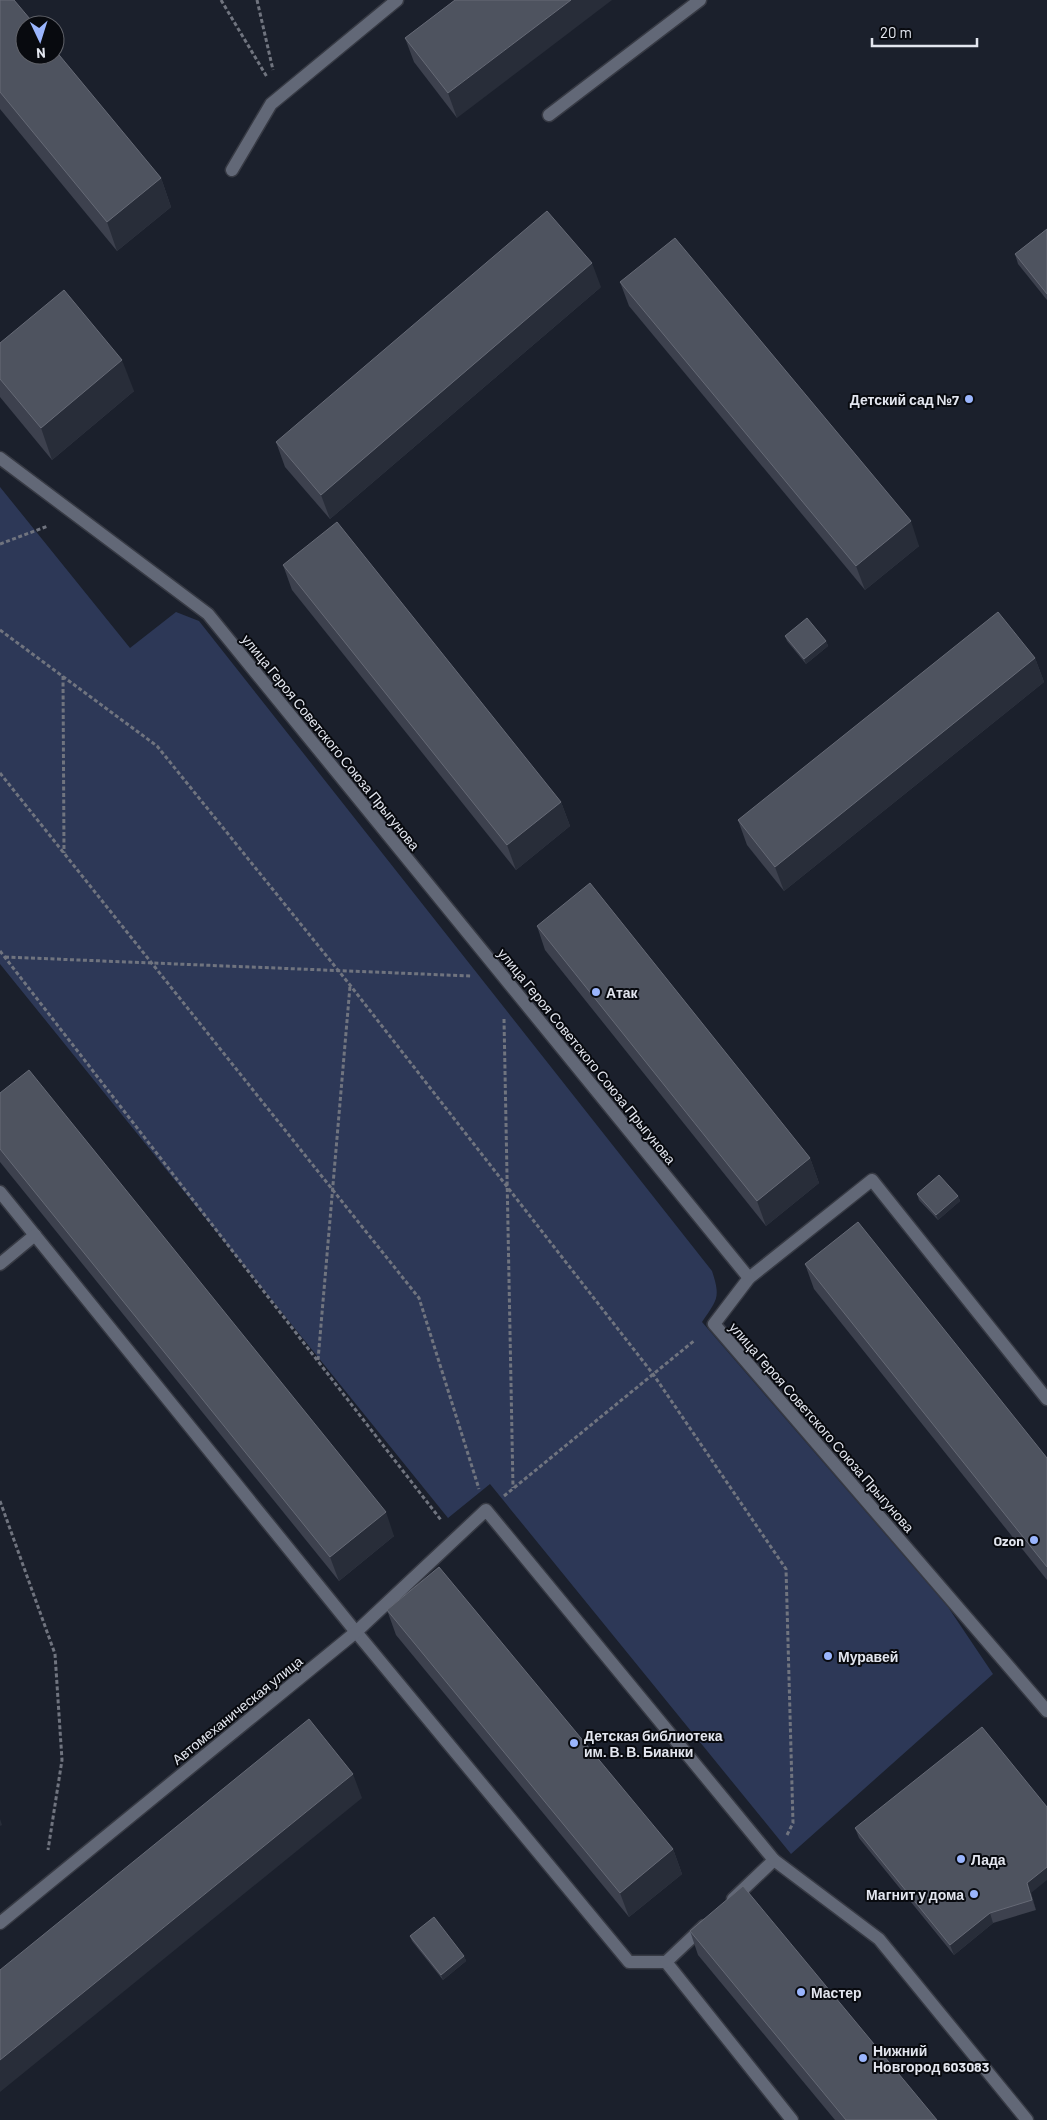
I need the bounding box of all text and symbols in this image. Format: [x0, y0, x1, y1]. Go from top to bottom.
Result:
north arrow [15, 15, 65, 65]
scale bar [872, 15, 977, 47]
text: 20 m [880, 23, 912, 41]
text: N [36, 45, 46, 62]
place label: Детский сад №7 [850, 391, 959, 408]
marker: Детский сад №7 [963, 393, 975, 405]
street label: улица Героя Советского Союза Прыгунова [239, 631, 424, 854]
street label: улица Героя Советского Союза Прыгунова [495, 945, 680, 1168]
place label: Атак [606, 984, 639, 1001]
marker: Атак [590, 986, 602, 998]
street label: улица Героя Советского Союза Прыгунова [726, 1318, 918, 1536]
place label: Ozon [993, 1532, 1024, 1549]
marker: Ozon [1028, 1534, 1040, 1546]
place label: Муравей [838, 1648, 898, 1665]
marker: Муравей [822, 1650, 834, 1662]
street label: Автомеханическая улица [168, 1652, 306, 1768]
place label: Детская библиотека им. В. В. Бианки [584, 1727, 723, 1760]
marker: Детская библиотека им. В. В. Бианки [568, 1737, 580, 1749]
place label: Лада [971, 1851, 1006, 1868]
marker: Лада [955, 1853, 967, 1865]
place label: Магнит у дома [866, 1886, 964, 1903]
marker: Магнит у дома [968, 1888, 980, 1900]
place label: Мастер [811, 1984, 862, 2001]
marker: Мастер [795, 1986, 807, 1998]
place label: Нижний Новгород 603083 [873, 2042, 989, 2075]
marker: Нижний Новгород 603083 [857, 2052, 869, 2064]

